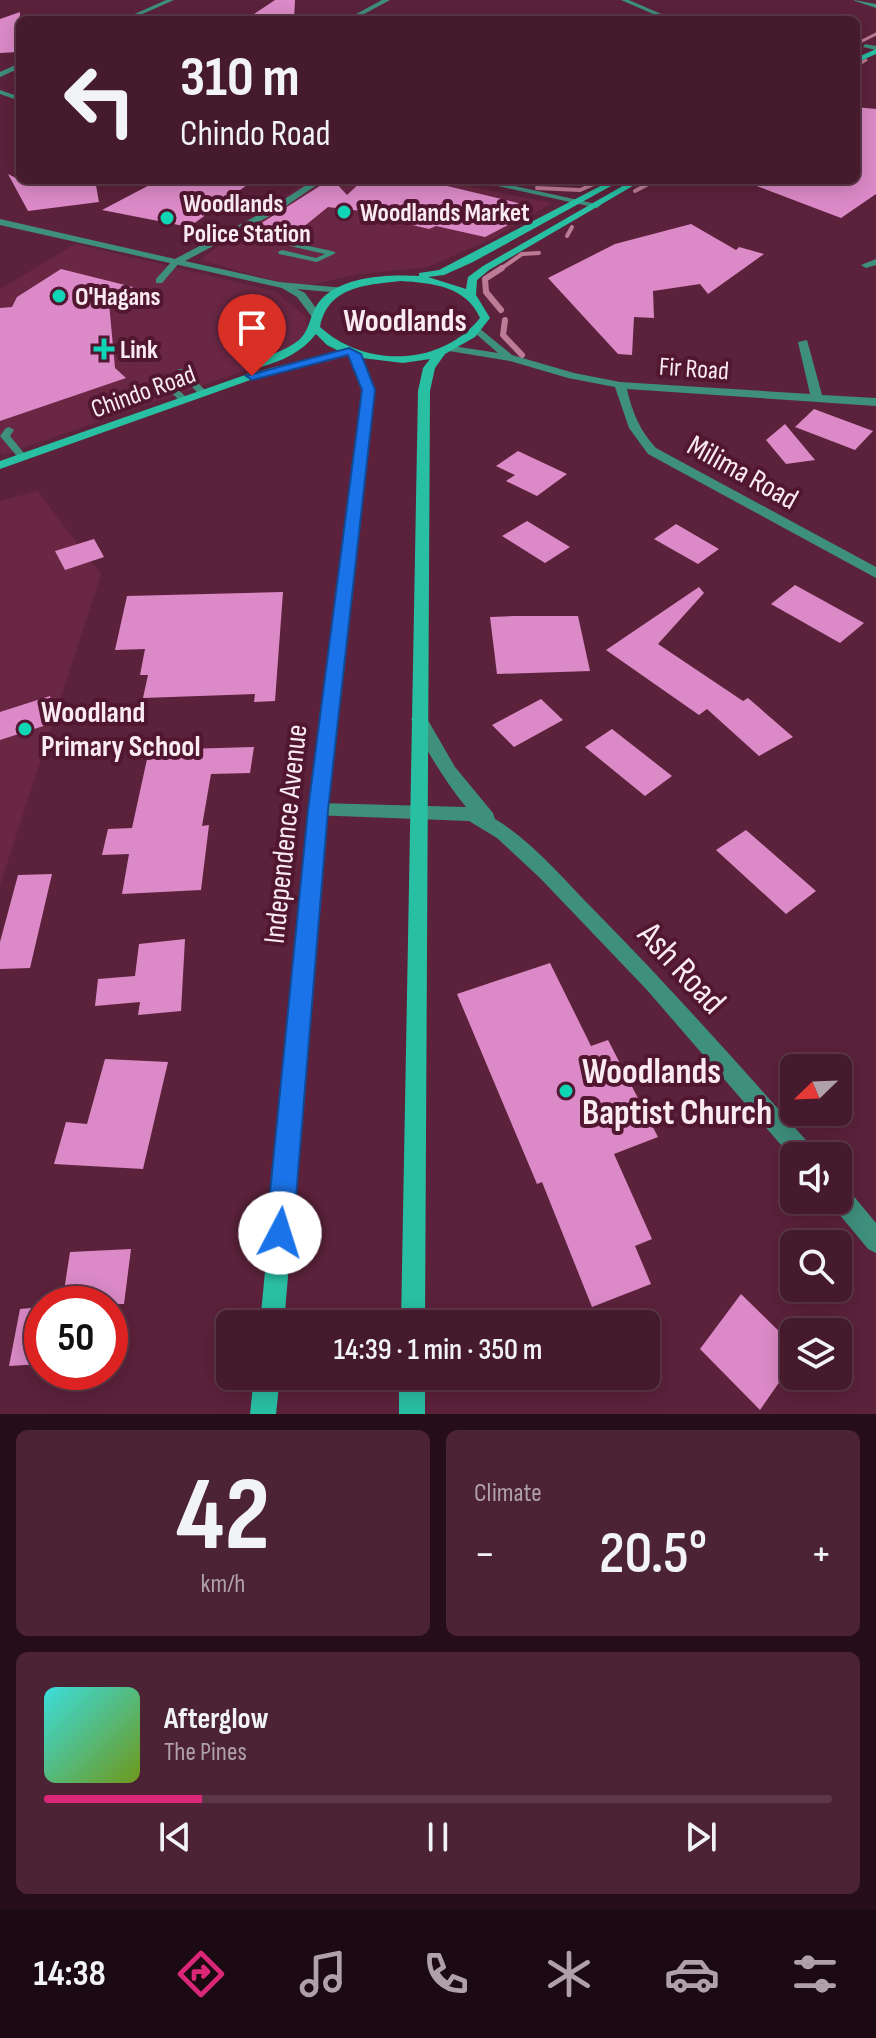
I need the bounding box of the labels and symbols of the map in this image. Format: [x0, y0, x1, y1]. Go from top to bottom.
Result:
place label: Woodlands Police Station [183, 189, 311, 250]
place label: Woodlands Market [360, 198, 530, 229]
marker: Woodlands Market [335, 203, 353, 221]
marker: Woodlands Police Station [158, 209, 176, 227]
place label: O'Hagans [75, 282, 161, 313]
marker: O'Hagans [50, 287, 68, 305]
pin [218, 294, 286, 376]
district label: Woodlands [343, 302, 467, 341]
place label: Link [120, 335, 158, 366]
marker: Link [95, 340, 113, 358]
street label: Fir Road [658, 352, 730, 387]
street label: Chindo Road [87, 359, 200, 426]
street label: Milima Road [681, 428, 804, 518]
place label: Woodland Primary School [41, 695, 201, 765]
marker: Woodland Primary School [16, 720, 34, 738]
street label: Independence Avenue [257, 723, 315, 946]
street label: Ash Road [627, 913, 734, 1023]
place label: Woodlands Baptist Church [582, 1051, 772, 1135]
north arrow [780, 1054, 852, 1126]
marker: Woodlands Baptist Church [557, 1082, 575, 1100]
position arrow [238, 1191, 322, 1275]
speed limit sign: 50 [24, 1286, 128, 1390]

